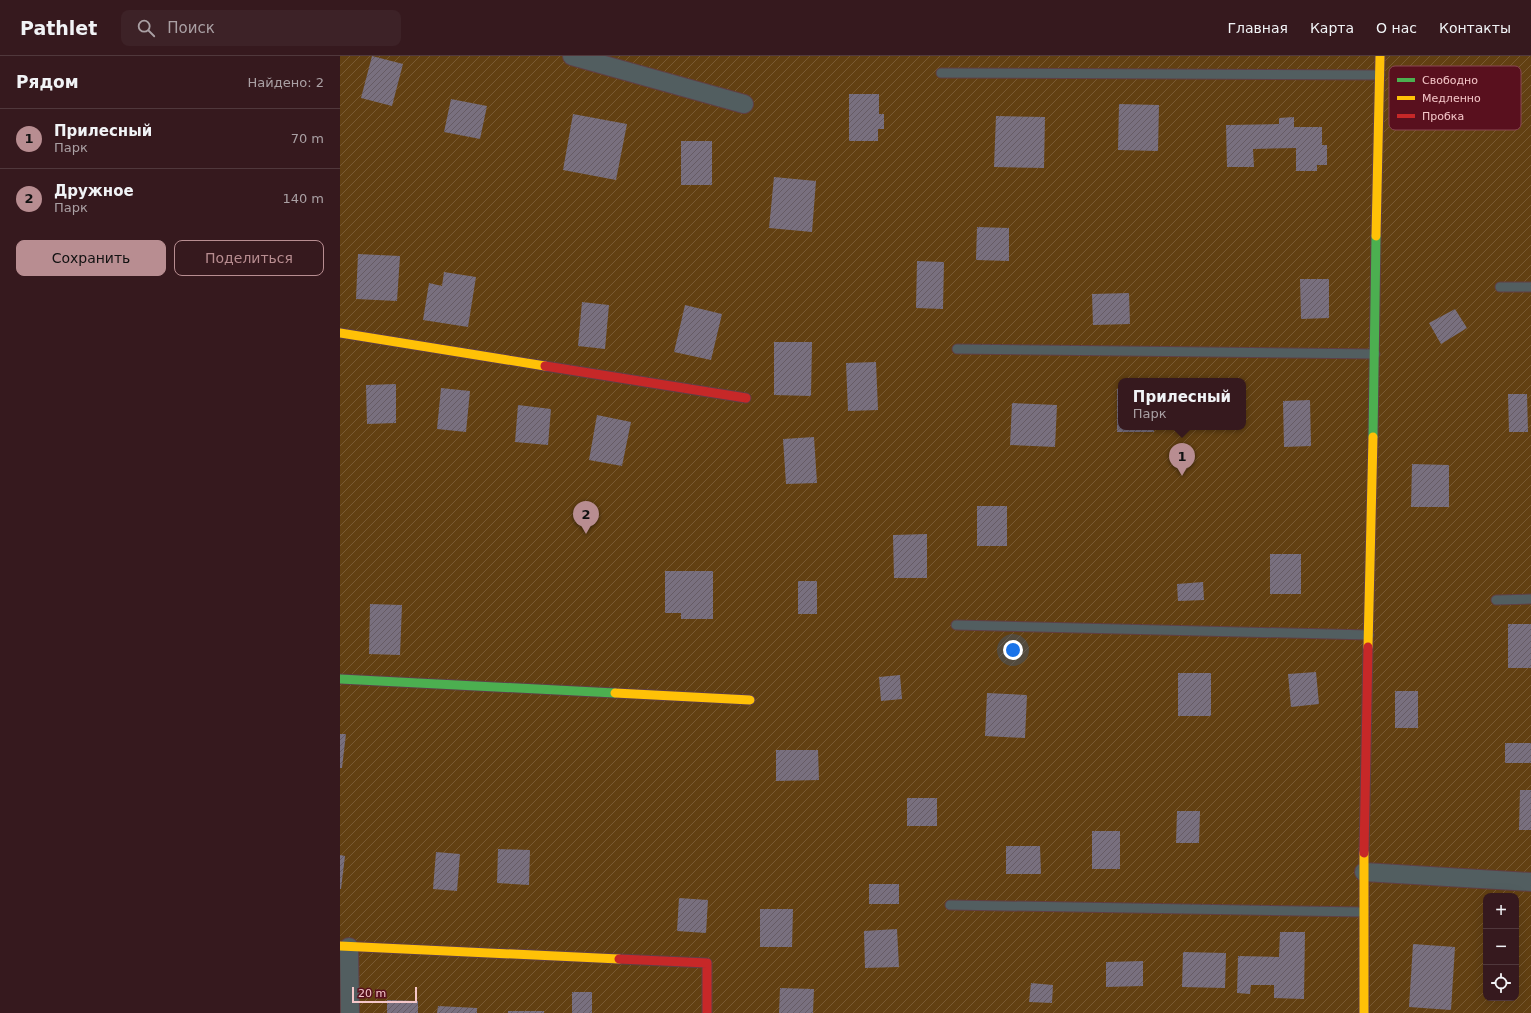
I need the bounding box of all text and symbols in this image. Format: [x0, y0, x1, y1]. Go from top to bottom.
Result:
search box [121, 10, 401, 46]
text: Pathlet [20, 17, 97, 39]
icon: search [135, 17, 157, 39]
text: Поиск [167, 19, 215, 37]
text: Главная [1227, 20, 1288, 36]
text: Карта [1310, 20, 1354, 36]
text: О нас [1376, 20, 1417, 36]
text: Контакты [1439, 20, 1511, 36]
legend [1389, 66, 1521, 130]
text: Рядом [16, 72, 79, 92]
text: Свободно [1422, 74, 1478, 87]
text: Найдено: 2 [248, 75, 324, 90]
text: Медленно [1422, 92, 1481, 105]
text: Пробка [1422, 110, 1464, 123]
text: Прилесный [54, 122, 152, 140]
text: 1 [24, 131, 34, 146]
text: 70 m [291, 131, 324, 146]
text: Парк [54, 140, 88, 155]
text: Дружное [54, 182, 134, 200]
text: 2 [24, 191, 34, 206]
text: 140 m [282, 191, 324, 206]
text: Парк [54, 200, 88, 215]
button: Сохранить [16, 240, 166, 276]
button: Поделиться [174, 240, 324, 276]
popup [1118, 378, 1246, 430]
text: Прилесный [1133, 388, 1231, 406]
text: Парк [1133, 406, 1167, 421]
pin: 1 [1169, 443, 1195, 476]
pin: 2 [573, 501, 599, 534]
your location [1003, 640, 1023, 660]
map controls [1483, 893, 1519, 1001]
button: + [1483, 893, 1519, 929]
button: − [1483, 929, 1519, 965]
button: locate [1483, 965, 1519, 1001]
scale bar [352, 985, 417, 1004]
text: 20 m [358, 987, 386, 1000]

